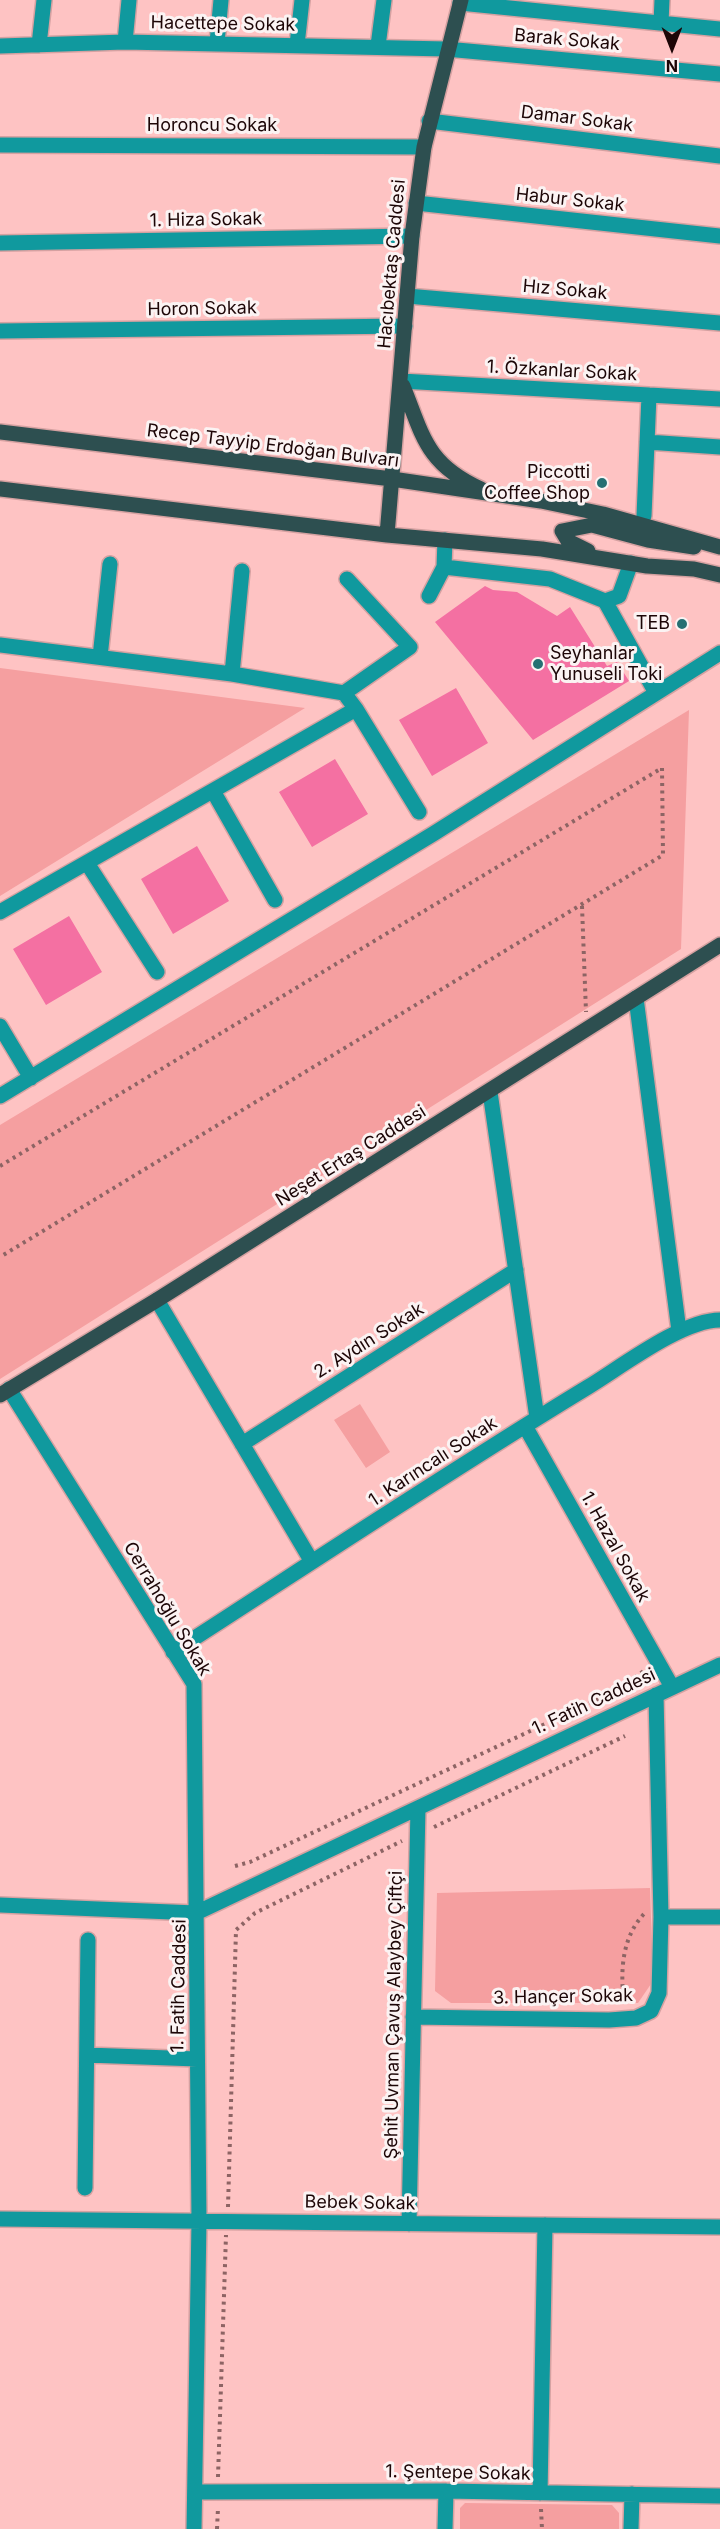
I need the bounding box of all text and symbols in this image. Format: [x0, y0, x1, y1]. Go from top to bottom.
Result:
street label: Hacettepe Sokak [150, 12, 296, 36]
north arrow [642, 18, 702, 78]
street label: Barak Sokak [513, 25, 621, 55]
text: N [666, 56, 678, 76]
street label: Damar Sokak [520, 101, 634, 137]
street label: Horoncu Sokak [147, 115, 277, 137]
street label: Hacıbektaş Caddesi [374, 178, 410, 350]
street label: Habur Sokak [515, 184, 625, 216]
street label: 1. Hiza Sokak [150, 208, 262, 232]
street label: Hız Sokak [522, 276, 608, 304]
street label: Horon Sokak [147, 297, 257, 321]
street label: 1. Özkanlar Sokak [486, 356, 638, 386]
street label: Recep Tayyip Erdoğan Bulvarı [146, 420, 400, 472]
place label: Piccotti Coffee Shop [484, 462, 590, 504]
marker: Piccotti Coffee Shop [595, 476, 609, 490]
place label: TEB [636, 613, 670, 635]
marker: TEB [675, 617, 689, 631]
place label: Seyhanlar Yunuseli Toki [550, 643, 662, 686]
marker: Seyhanlar Yunuseli Toki [531, 657, 545, 671]
street label: Neşet Ertaş Caddesi [272, 1101, 430, 1211]
street label: 2. Aydın Sokak [310, 1299, 428, 1383]
street label: 1. Karıncalı Sokak [365, 1413, 501, 1511]
street label: 1. Hazal Sokak [576, 1488, 654, 1606]
street label: Cerrahoğlu Sokak [119, 1538, 215, 1680]
street label: 1. Fatih Caddesi [529, 1664, 659, 1740]
street label: Şehit Uvman Çavuş Alaybey Çiftçi [381, 1871, 407, 2159]
street label: 1. Fatih Caddesi [167, 1919, 191, 2053]
street label: 3. Hançer Sokak [493, 1985, 633, 2009]
street label: Bebek Sokak [304, 2191, 416, 2215]
street label: 1. Şentepe Sokak [385, 2461, 531, 2485]

